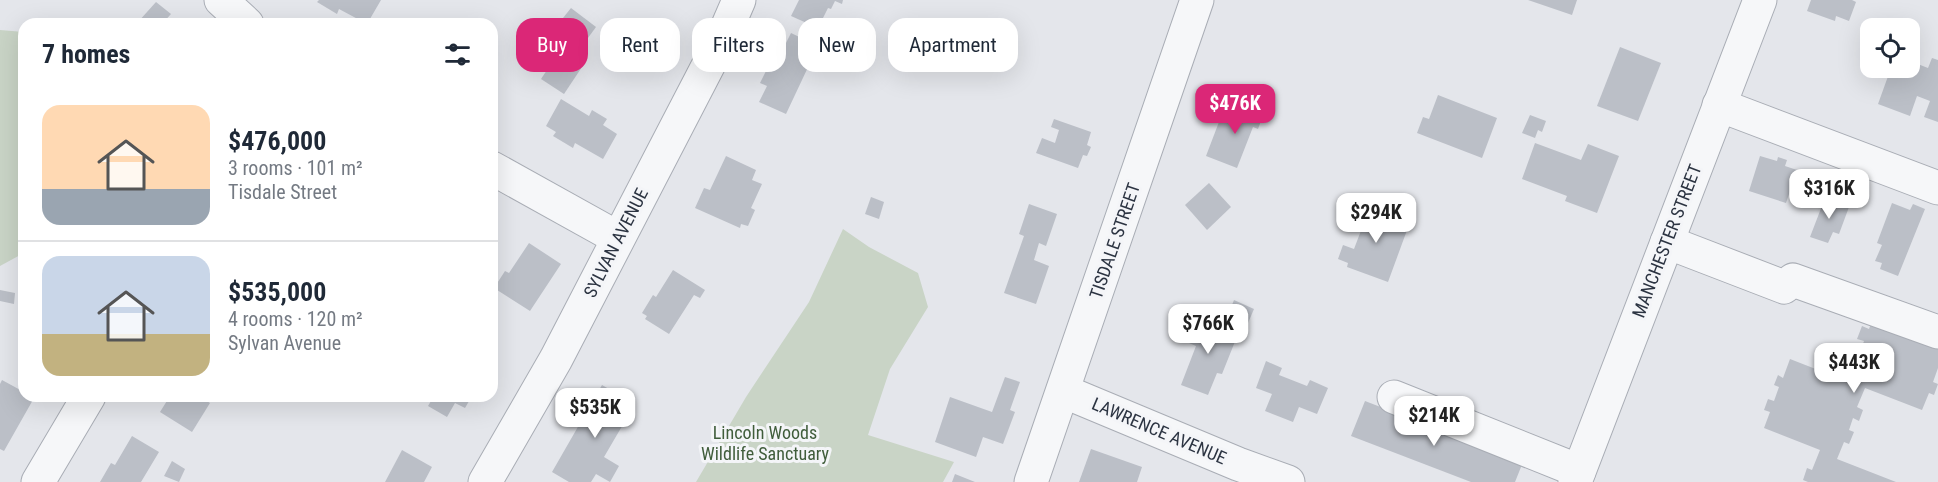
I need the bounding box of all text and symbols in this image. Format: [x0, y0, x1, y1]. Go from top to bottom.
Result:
chip: Buy [516, 18, 588, 72]
chip: Rent [600, 18, 680, 72]
chip: Filters [692, 18, 786, 72]
chip: New [798, 18, 876, 72]
chip: Apartment [888, 18, 1018, 72]
map controls [1860, 18, 1920, 78]
button: locate [1860, 18, 1920, 78]
icon: filters [441, 38, 474, 71]
text: 7 homes [42, 39, 130, 69]
pin: $476K [1193, 84, 1277, 135]
text: $476K [1209, 91, 1261, 115]
text: $476,000 [228, 126, 326, 156]
icon: home [90, 129, 162, 201]
text: 3 rooms · 101 m² [228, 156, 363, 180]
street label: MANCHESTER STREET [1628, 161, 1705, 321]
pin: $316K [1787, 169, 1871, 220]
text: $316K [1803, 176, 1855, 200]
text: Tisdale Street [228, 180, 337, 204]
street label: TISDALE STREET [1085, 180, 1144, 301]
street label: SYLVAN AVENUE [579, 185, 652, 301]
pin: $294K [1334, 193, 1418, 244]
text: $294K [1350, 200, 1402, 224]
text: $535,000 [228, 277, 326, 307]
icon: home [90, 280, 162, 352]
pin: $766K [1166, 304, 1250, 355]
text: 4 rooms · 120 m² [228, 307, 363, 331]
text: $766K [1182, 311, 1234, 335]
text: Sylvan Avenue [228, 331, 341, 355]
pin: $443K [1812, 343, 1896, 394]
text: $443K [1828, 350, 1880, 374]
pin: $535K [553, 388, 637, 439]
street label: LAWRENCE AVENUE [1089, 393, 1230, 468]
text: $535K [569, 395, 621, 419]
pin: $214K [1392, 396, 1476, 447]
text: $214K [1408, 403, 1460, 427]
park label: Lincoln Woods Wildlife Sanctuary [701, 422, 829, 464]

